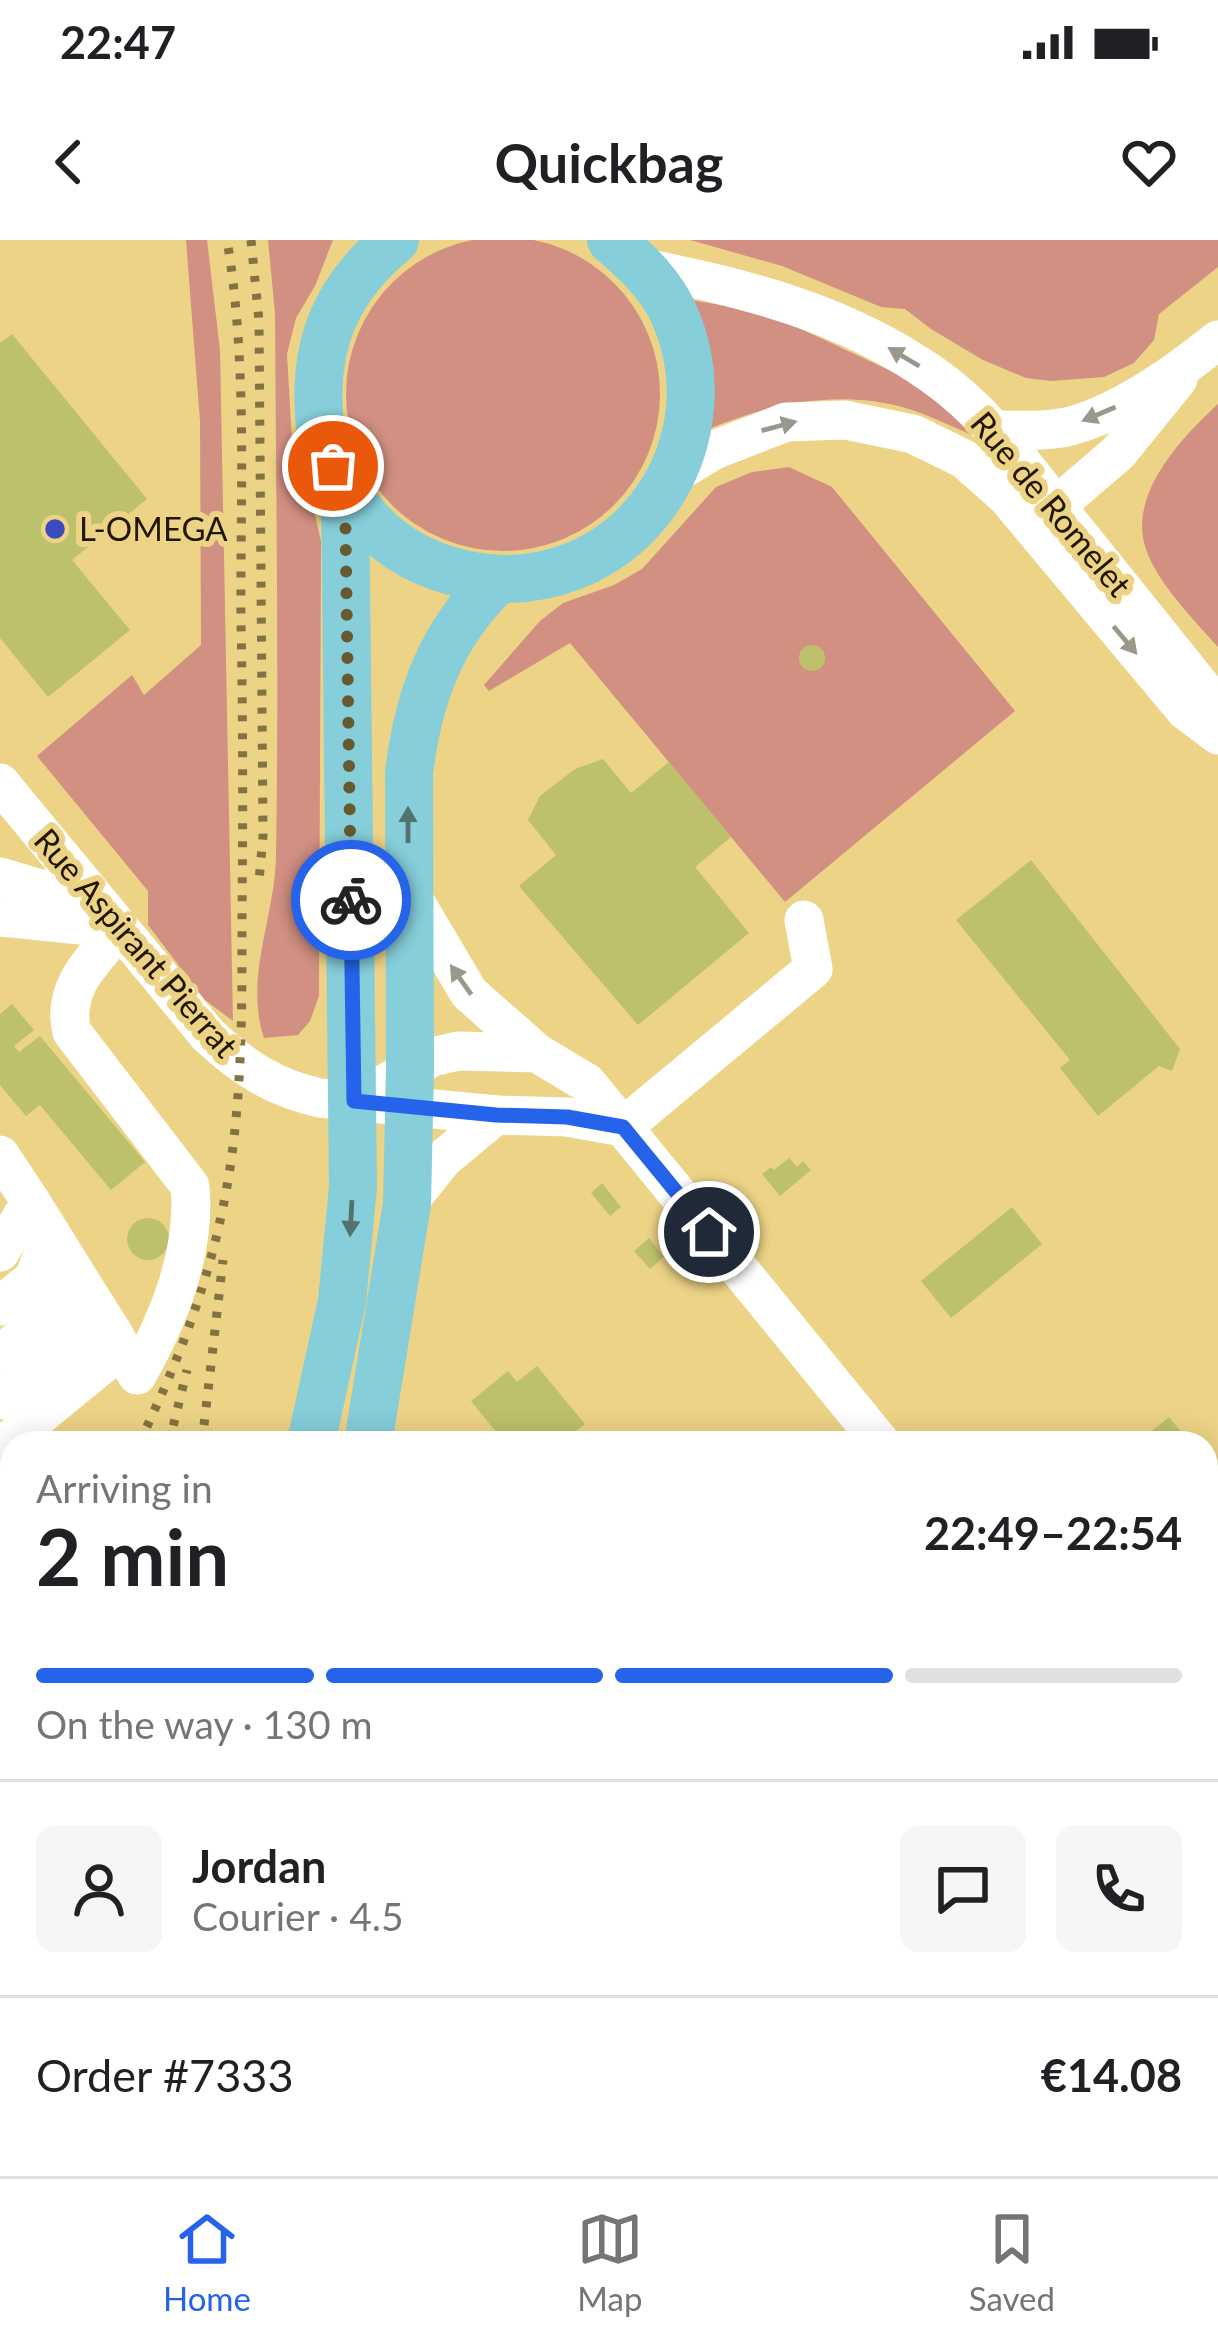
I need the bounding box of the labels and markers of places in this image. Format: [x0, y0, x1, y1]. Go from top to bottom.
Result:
pin [282, 415, 384, 517]
place label: L-OMEGA [79, 508, 228, 548]
marker: L-OMEGA [42, 516, 68, 542]
pin [658, 1181, 760, 1283]

